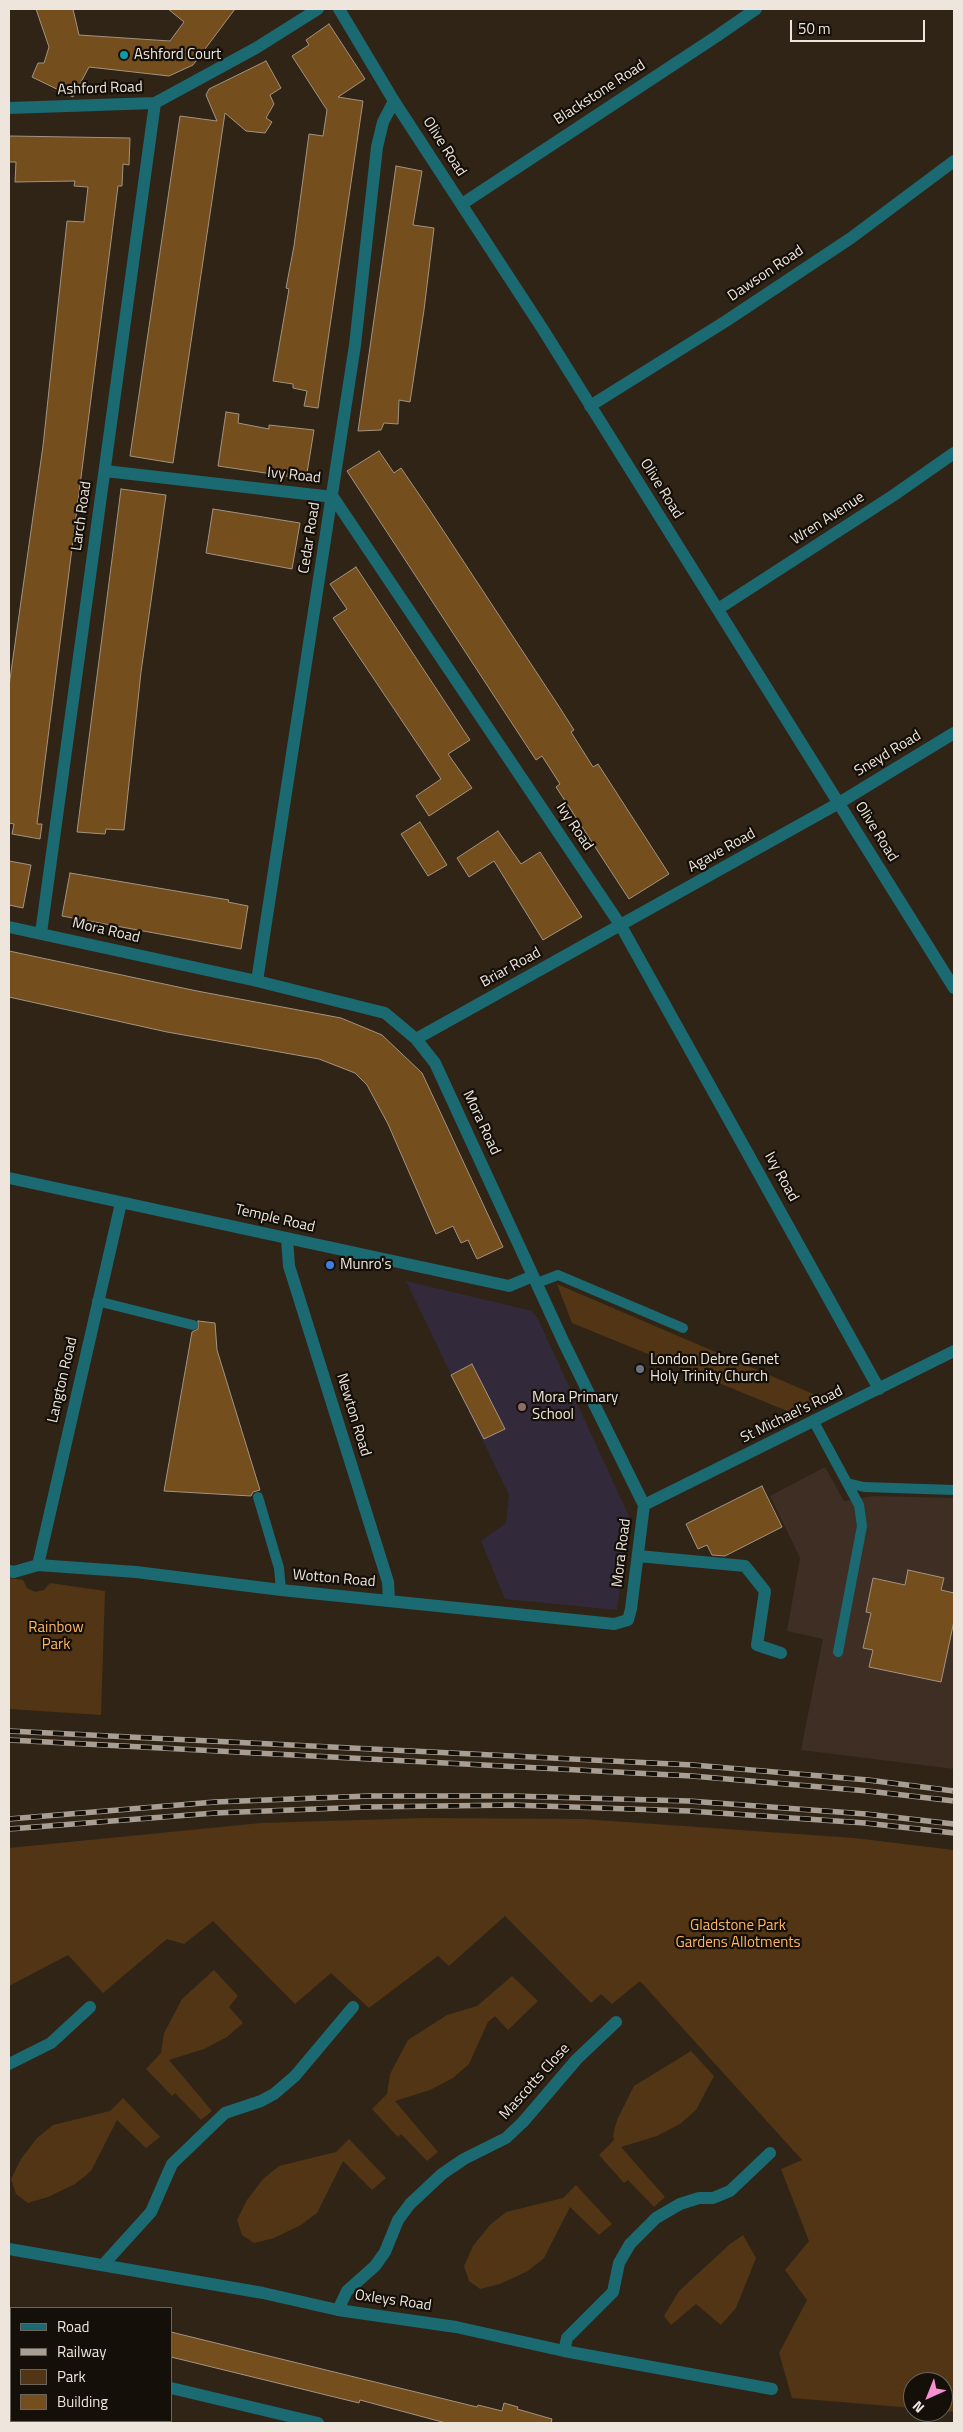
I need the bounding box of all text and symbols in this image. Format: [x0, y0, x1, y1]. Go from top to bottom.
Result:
scale bar [793, 10, 928, 42]
text: 50 m [798, 17, 831, 40]
place label: Ashford Court [134, 46, 221, 64]
marker: Ashford Court [118, 49, 130, 61]
street label: Blackstone Road [551, 57, 649, 129]
street label: Ashford Road [57, 79, 143, 99]
street label: Olive Road [418, 114, 470, 180]
street label: Dawson Road [725, 242, 807, 306]
street label: Olive Road [636, 456, 686, 522]
street label: Ivy Road [266, 464, 322, 488]
street label: Larch Road [68, 480, 96, 552]
street label: Wren Avenue [788, 489, 868, 549]
street label: Cedar Road [295, 501, 325, 575]
street label: Sneyd Road [851, 727, 925, 781]
street label: Olive Road [851, 799, 901, 865]
street label: Ivy Road [551, 800, 597, 854]
street label: Agave Road [685, 825, 759, 877]
street label: Mora Road [70, 914, 142, 948]
street label: Briar Road [478, 944, 544, 992]
street label: Mora Road [458, 1088, 504, 1158]
street label: Ivy Road [760, 1149, 802, 1205]
street label: Temple Road [233, 1201, 317, 1237]
place label: Munro's [340, 1256, 391, 1274]
marker: Munro's [324, 1259, 336, 1271]
street label: Langton Road [44, 1335, 82, 1425]
place label: London Debre Genet Holy Trinity Church [650, 1351, 779, 1386]
marker: London Debre Genet Holy Trinity Church [634, 1363, 646, 1375]
street label: Newton Road [332, 1371, 374, 1459]
street label: St Michael's Road [738, 1382, 846, 1448]
place label: Mora Primary School [532, 1389, 618, 1424]
marker: Mora Primary School [516, 1401, 528, 1413]
street label: Mora Road [609, 1518, 635, 1588]
street label: Wotton Road [292, 1566, 376, 1592]
park label: Rainbow Park [28, 1619, 84, 1654]
park label: Gladstone Park Gardens Allotments [676, 1917, 800, 1952]
street label: Mascotts Close [496, 2040, 574, 2124]
street label: Oxleys Road [353, 2287, 433, 2315]
legend [10, 2307, 172, 2422]
text: Road [57, 2315, 89, 2338]
text: Railway [57, 2340, 107, 2363]
text: Park [57, 2365, 86, 2388]
north arrow [903, 2372, 953, 2422]
text: Building [57, 2390, 108, 2413]
text: N [907, 2397, 929, 2418]

